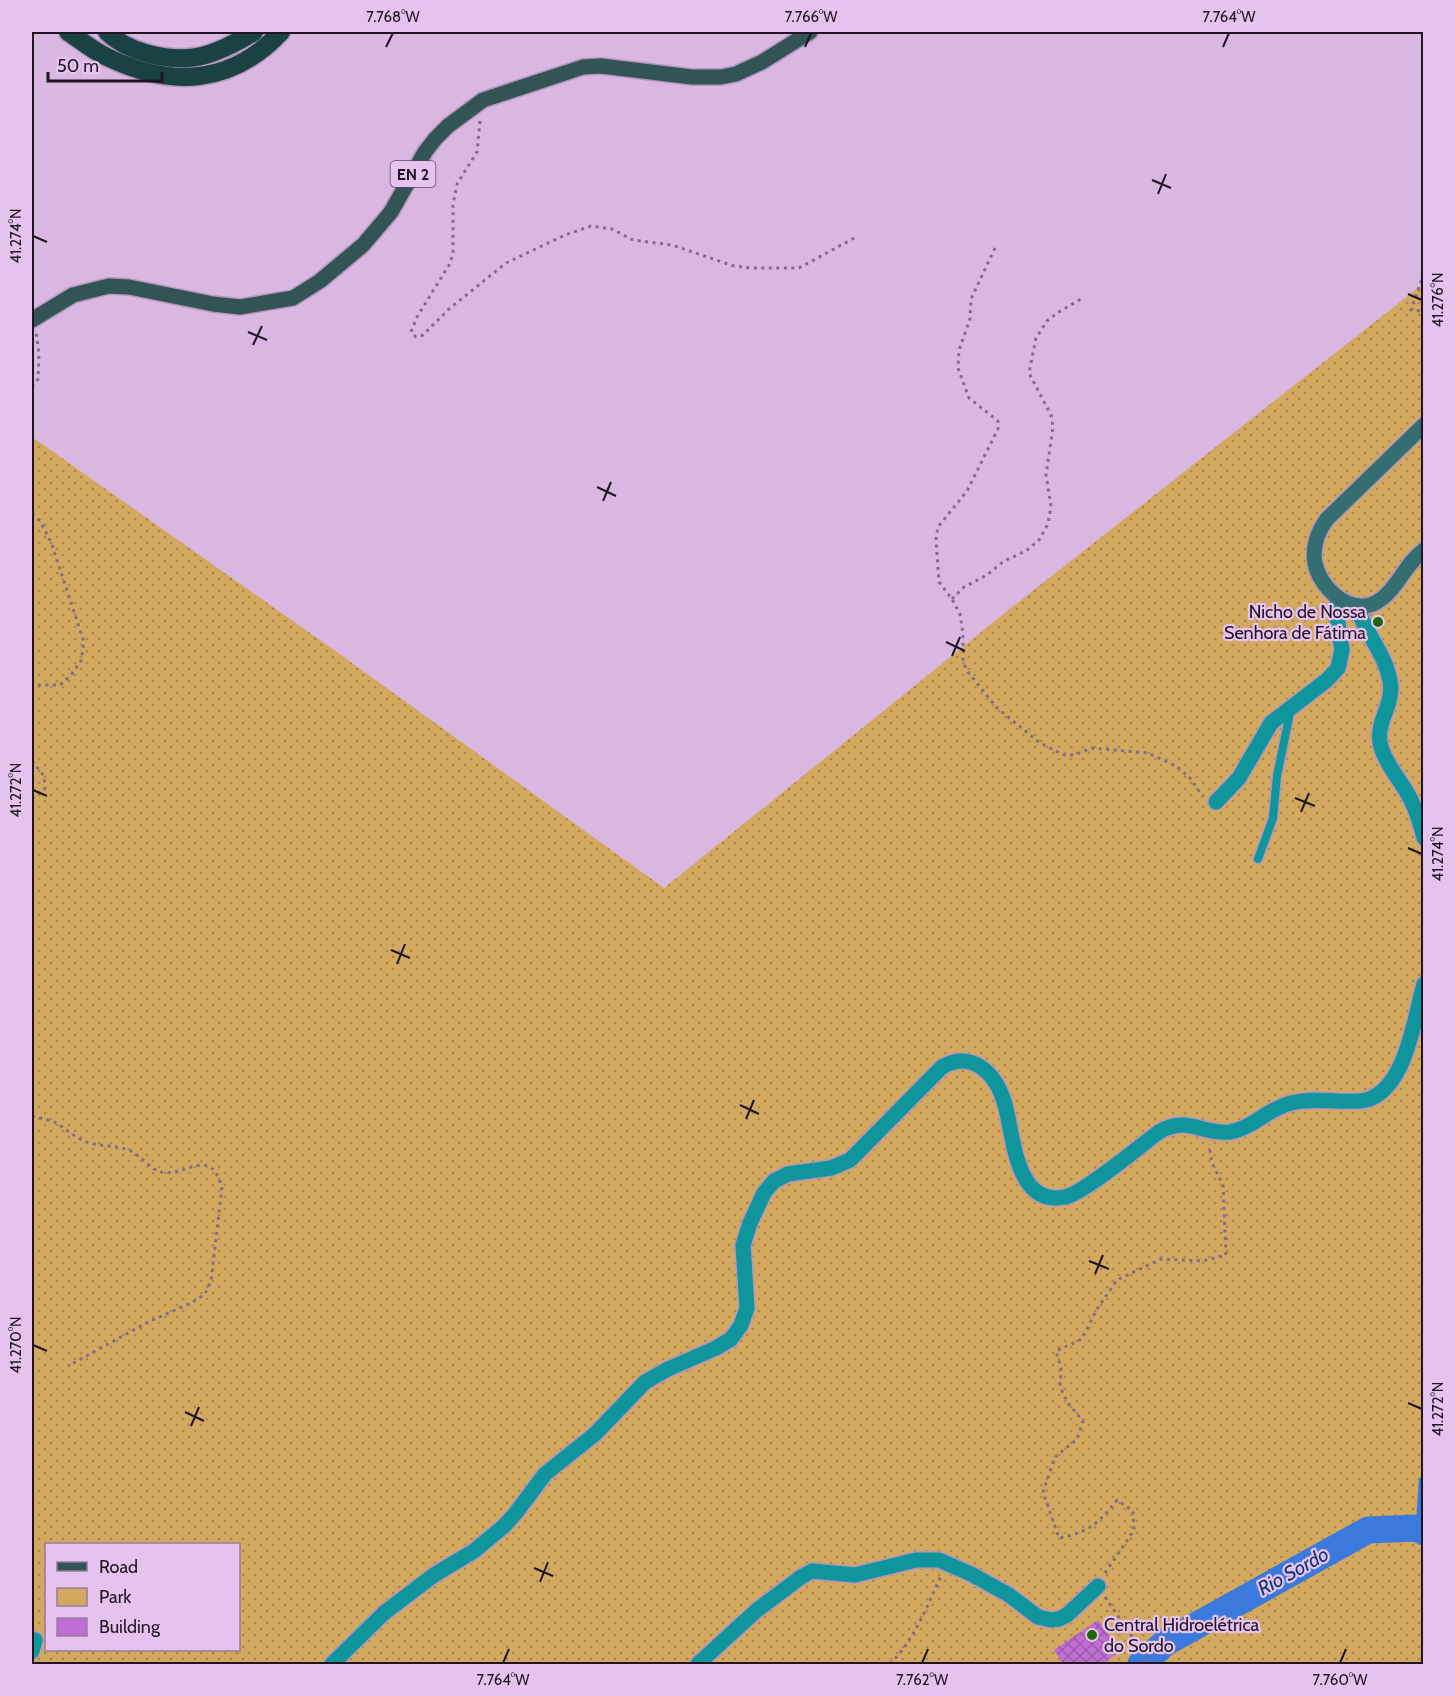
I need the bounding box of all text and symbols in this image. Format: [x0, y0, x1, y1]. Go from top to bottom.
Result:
text: 7.768°W [366, 8, 421, 26]
text: 7.766°W [785, 8, 838, 26]
text: 7.764°W [1203, 8, 1256, 26]
scale bar [48, 45, 162, 83]
text: 50 m [57, 55, 99, 77]
road number: EN 2 [390, 161, 436, 187]
text: 41.274°N [7, 209, 25, 264]
text: 41.276°N [1429, 272, 1447, 328]
place label: Nicho de Nossa Senhora de Fátima [1224, 601, 1366, 644]
marker: Nicho de Nossa Senhora de Fátima [1371, 615, 1385, 629]
text: 41.272°N [7, 763, 25, 817]
text: 41.274°N [1429, 827, 1447, 882]
text: 41.270°N [7, 1316, 25, 1374]
text: 41.272°N [1429, 1382, 1447, 1436]
water label: Rio Sordo [1253, 1542, 1333, 1600]
legend [45, 1543, 240, 1651]
text: Road [99, 1556, 138, 1578]
text: Park [99, 1586, 132, 1608]
place label: Central Hidroelétrica do Sordo [1104, 1614, 1260, 1657]
text: Building [99, 1616, 161, 1638]
marker: Central Hidroelétrica do Sordo [1085, 1628, 1099, 1642]
text: 7.764°W [477, 1671, 530, 1689]
text: 7.762°W [896, 1671, 949, 1689]
text: 7.760°W [1313, 1671, 1368, 1689]

